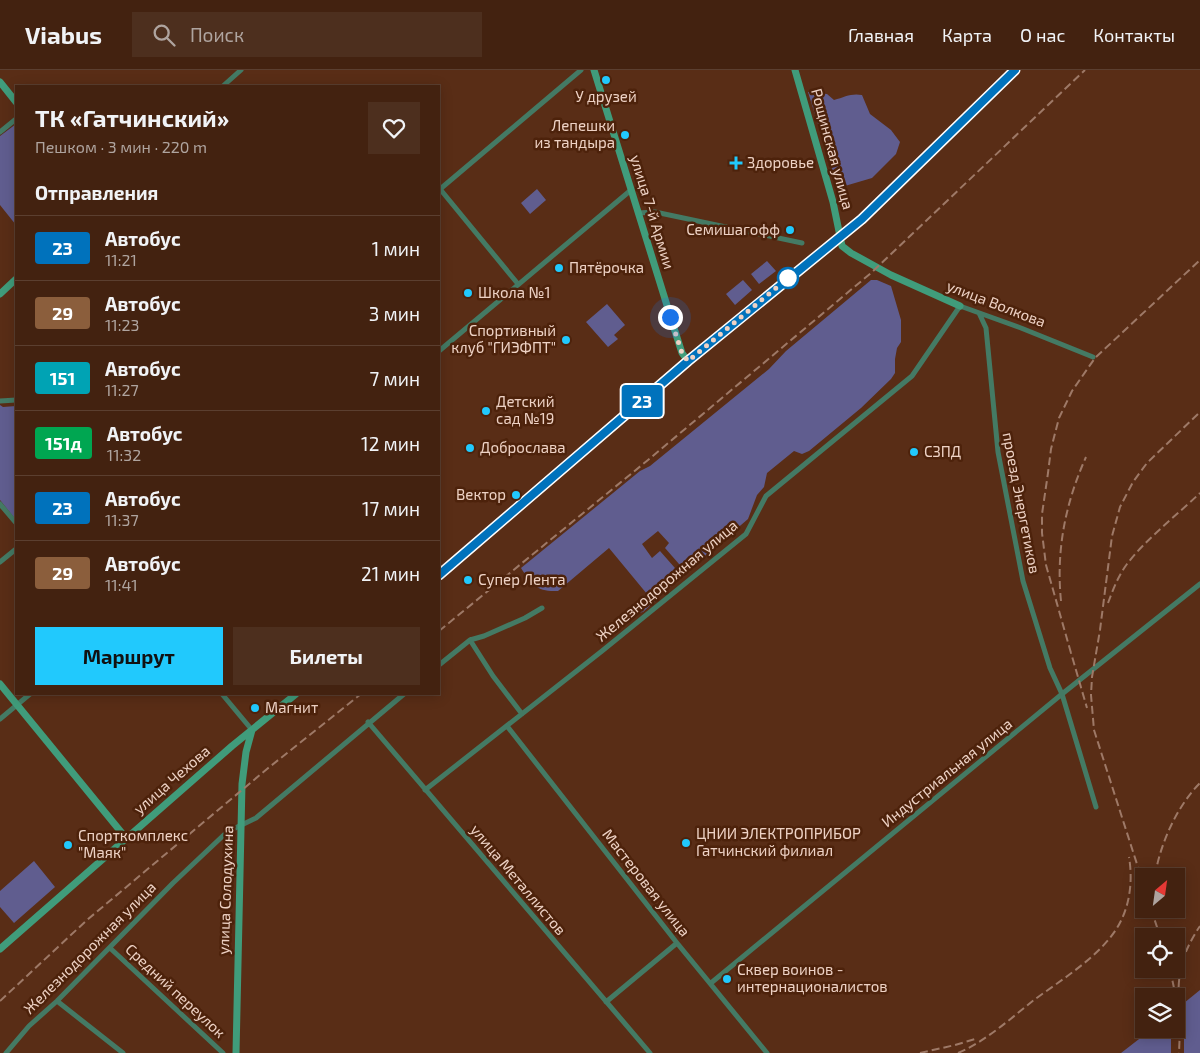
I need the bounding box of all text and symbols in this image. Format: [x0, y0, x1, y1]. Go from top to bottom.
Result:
search box [132, 12, 482, 57]
text: Viabus [25, 20, 102, 49]
icon: search [150, 21, 178, 49]
text: Поиск [190, 23, 244, 46]
text: Главная [848, 24, 914, 46]
text: Карта [942, 24, 992, 46]
text: О нас [1020, 24, 1065, 46]
text: Контакты [1093, 24, 1175, 46]
marker: У друзей [600, 74, 612, 86]
street label: Рощинская улица [807, 86, 858, 211]
place label: У друзей [575, 87, 637, 106]
button: heart [368, 102, 420, 154]
text: ТК «Гатчинский» [35, 103, 229, 132]
place label: Лепешки из тандыра [534, 116, 615, 151]
marker: Лепешки из тандыра [619, 129, 631, 141]
text: Пешком · 3 мин · 220 m [35, 137, 207, 156]
street label: улица 7-й Армии [626, 152, 679, 271]
place label: Здоровье [747, 153, 814, 171]
marker: Здоровье [729, 156, 743, 170]
text: Отправления [35, 181, 158, 204]
place label: Семишагофф [686, 220, 780, 238]
marker: Семишагофф [784, 224, 796, 236]
text: Автобус [105, 227, 181, 250]
text: 23 [52, 237, 73, 259]
text: 1 мин [372, 237, 420, 260]
text: 11:21 [105, 250, 137, 269]
place label: Пятёрочка [569, 258, 644, 276]
marker: Пятёрочка [553, 262, 565, 274]
unlabelled marker [777, 267, 799, 289]
street label: улица Волкова [944, 276, 1048, 331]
place label: Школа №1 [478, 283, 550, 301]
marker: Школа №1 [462, 287, 474, 299]
text: Автобус [105, 292, 181, 315]
text: 29 [52, 302, 73, 324]
text: 3 мин [369, 302, 420, 325]
your location [658, 305, 683, 330]
text: 11:23 [105, 315, 139, 334]
place label: Спортивный клуб "ГИЭФПТ" [451, 321, 556, 357]
marker: Спортивный клуб "ГИЭФПТ" [560, 334, 572, 346]
text: Автобус [105, 357, 181, 380]
text: 151 [50, 367, 75, 389]
text: 7 мин [370, 367, 420, 390]
text: 11:27 [105, 380, 139, 399]
line badge: 23 [620, 385, 664, 417]
text: 23 [632, 390, 652, 412]
place label: Детский сад №19 [496, 392, 554, 427]
marker: Детский сад №19 [480, 405, 492, 417]
text: Автобус [107, 422, 182, 445]
street label: проезд Энергетиков [999, 431, 1044, 575]
text: 151д [45, 432, 82, 454]
text: 12 мин [361, 432, 420, 455]
place label: Доброслава [480, 438, 566, 456]
marker: Доброслава [464, 442, 476, 454]
place label: СЗПД [924, 442, 961, 460]
text: 11:32 [107, 445, 141, 464]
marker: СЗПД [908, 446, 920, 458]
place label: Вектор [456, 485, 506, 503]
text: Автобус [105, 487, 181, 510]
marker: Вектор [510, 489, 522, 501]
text: 23 [52, 497, 73, 519]
text: 17 мин [362, 497, 420, 520]
text: 11:37 [105, 510, 139, 529]
street label: Железнодорожная улица [592, 516, 742, 646]
text: Автобус [105, 552, 181, 575]
text: 29 [52, 562, 73, 584]
text: 21 мин [361, 562, 420, 585]
place label: Супер Лента [478, 570, 565, 589]
marker: Супер Лента [462, 574, 474, 586]
text: 11:41 [105, 575, 138, 594]
button: Маршрут [35, 627, 223, 685]
button: Билеты [233, 627, 420, 685]
place label: Магнит [265, 698, 318, 716]
marker: Магнит [249, 702, 261, 714]
street label: Индустриальная улица [877, 714, 1016, 831]
street label: улица Чехова [129, 741, 214, 818]
street label: улица Металлистов [466, 820, 570, 939]
place label: ЦНИИ ЭЛЕКТРОПРИБОР Гатчинский филиал [696, 824, 861, 859]
street label: улица Солодухина [214, 825, 237, 955]
street label: Мастеровая улица [598, 825, 694, 940]
place label: Спорткомплекс "Маяк" [78, 826, 188, 861]
marker: ЦНИИ ЭЛЕКТРОПРИБОР Гатчинский филиал [680, 837, 692, 849]
marker: Спорткомплекс "Маяк" [62, 839, 74, 851]
north arrow [1135, 868, 1185, 918]
map controls [1135, 868, 1185, 1038]
street label: Железнодорожная улица [19, 877, 160, 1018]
button: locate [1135, 928, 1185, 978]
street label: Средний переулок [121, 939, 229, 1042]
place label: Сквер воинов - интернационалистов [737, 960, 888, 995]
marker: Сквер воинов - интернационалистов [721, 973, 733, 985]
button: layers [1135, 988, 1185, 1038]

